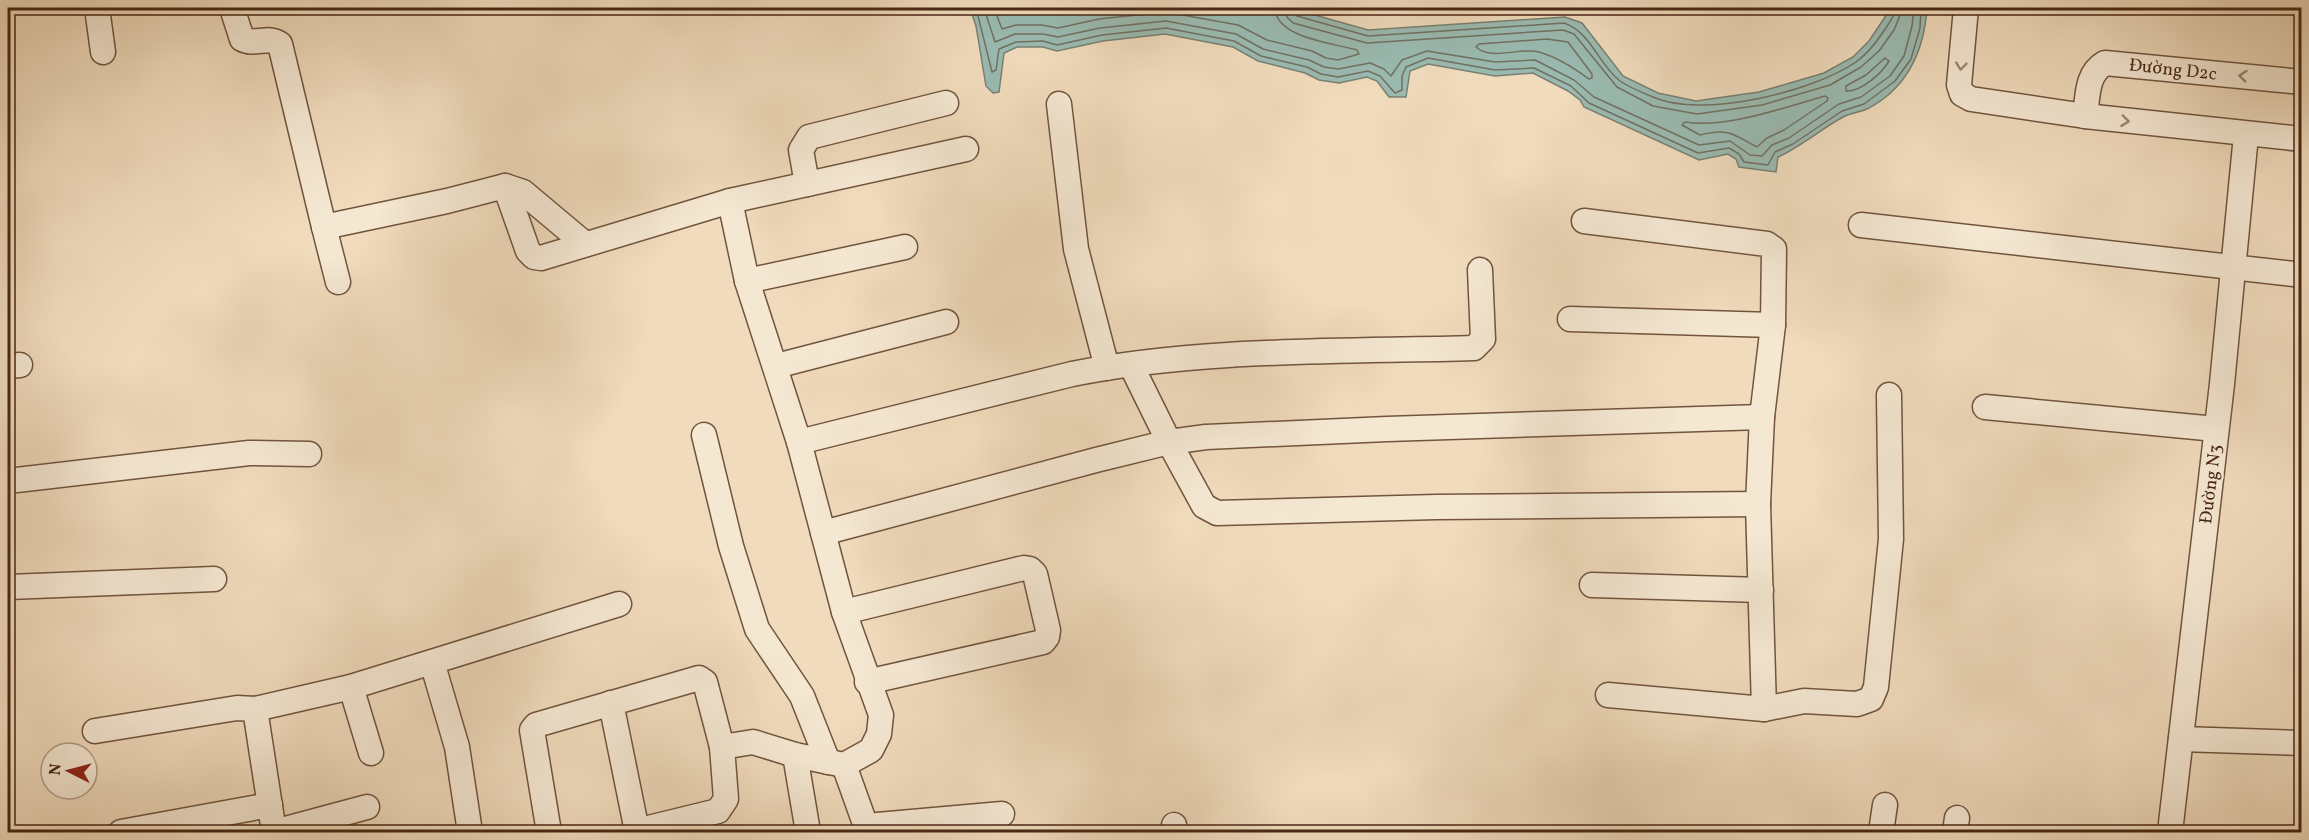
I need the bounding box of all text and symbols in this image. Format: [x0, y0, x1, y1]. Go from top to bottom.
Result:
street label: Đường D2c [2128, 53, 2218, 88]
one-way arrow [1955, 61, 1967, 70]
one-way arrow [2239, 70, 2248, 83]
one-way arrow [2120, 114, 2129, 127]
street label: Đường N3 [2194, 443, 2229, 525]
north arrow [39, 741, 99, 801]
text: N [45, 762, 68, 777]

